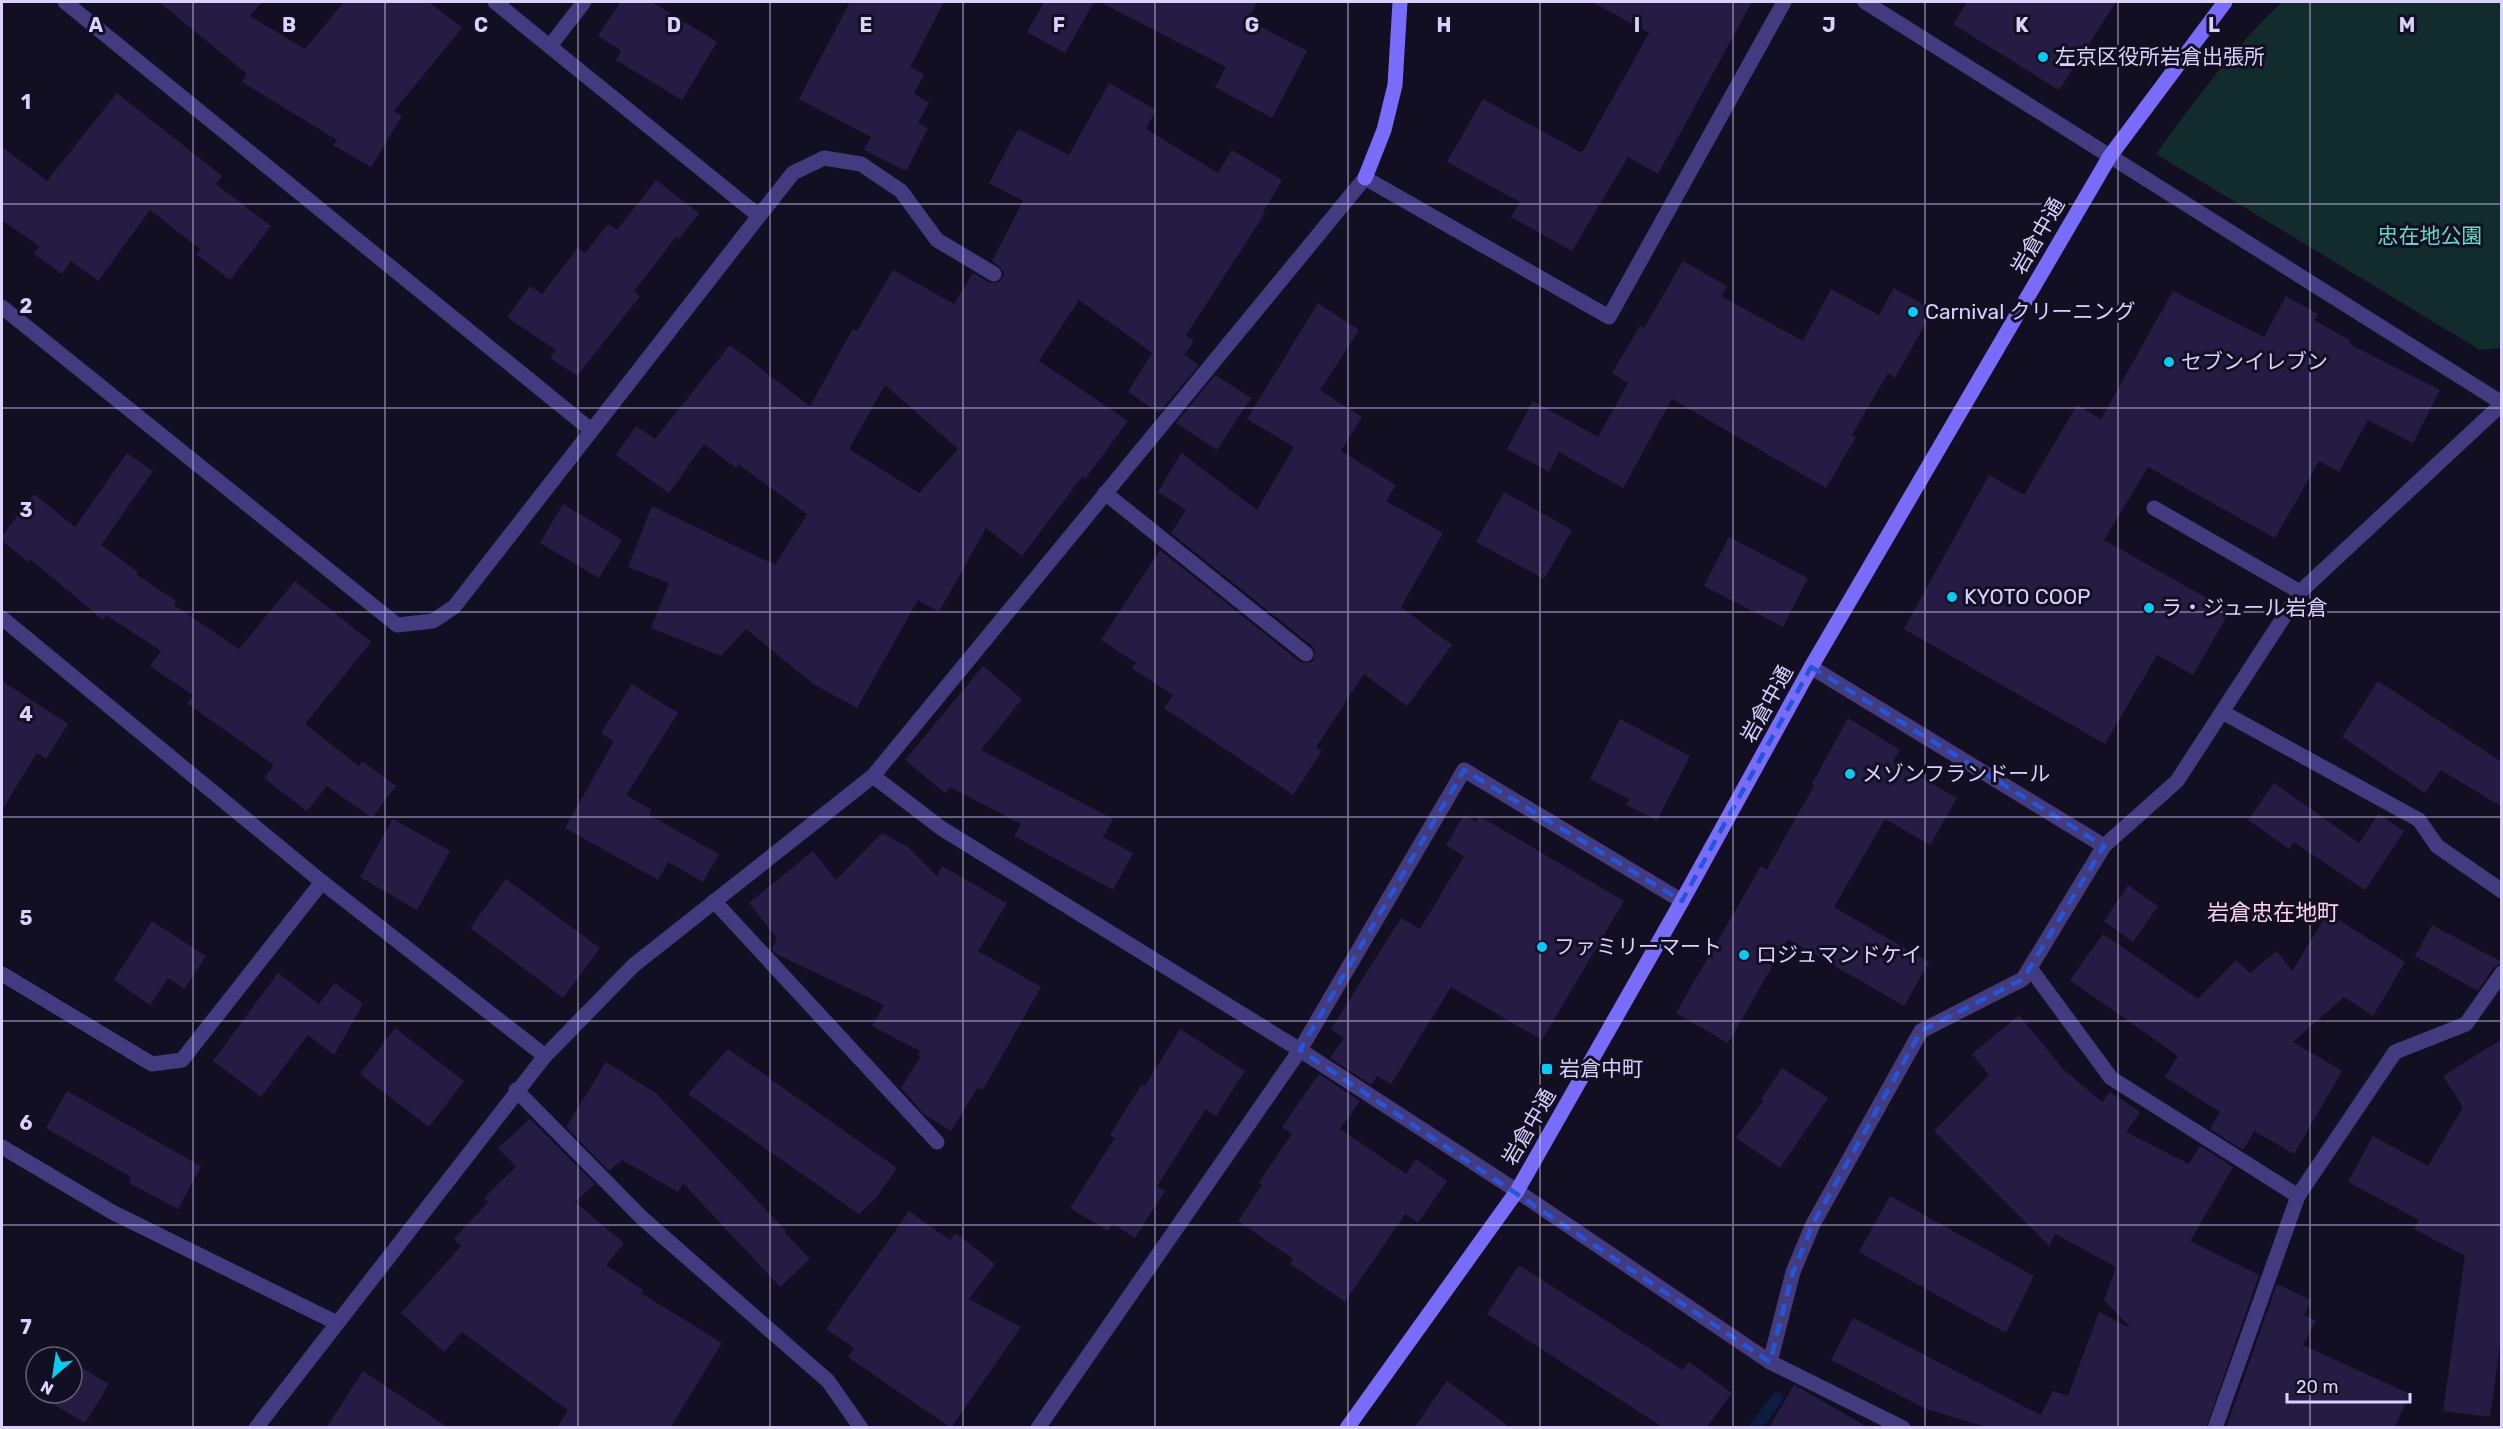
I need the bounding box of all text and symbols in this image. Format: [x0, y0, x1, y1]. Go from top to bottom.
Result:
text: A [89, 13, 104, 37]
text: B [282, 13, 296, 37]
text: C [474, 13, 488, 37]
text: D [667, 13, 681, 37]
text: E [860, 13, 872, 37]
text: F [1053, 13, 1065, 37]
text: G [1245, 13, 1259, 37]
text: H [1437, 13, 1451, 37]
text: I [1634, 13, 1640, 37]
text: J [1822, 13, 1836, 37]
text: K [2015, 13, 2029, 37]
text: L [2208, 13, 2220, 37]
text: M [2399, 13, 2415, 37]
place label: 左京区役所岩倉出張所 [2055, 44, 2265, 69]
marker: 左京区役所岩倉出張所 [2036, 50, 2050, 64]
text: 1 [21, 90, 31, 114]
street label: 岩倉中通 [2006, 193, 2069, 278]
park label: 忠在地公園 [2378, 223, 2483, 248]
text: 2 [20, 294, 33, 318]
place label: Carnival クリーニング [1925, 299, 2135, 324]
marker: Carnival クリーニング [1906, 305, 1920, 319]
place label: セブンイレブン [2181, 349, 2328, 374]
marker: セブンイレブン [2162, 355, 2176, 369]
text: 3 [19, 498, 33, 522]
place label: KYOTO COOP [1964, 584, 2091, 609]
marker: KYOTO COOP [1945, 590, 1959, 604]
place label: ラ・ジュール岩倉 [2161, 595, 2328, 620]
marker: ラ・ジュール岩倉 [2142, 601, 2156, 615]
street label: 岩倉中通 [1735, 661, 1798, 747]
text: 4 [19, 702, 33, 726]
place label: メゾンフランドール [1862, 761, 2050, 786]
marker: メゾンフランドール [1843, 767, 1857, 781]
district label: 岩倉忠在地町 [2207, 899, 2339, 926]
text: 5 [20, 906, 33, 930]
place label: ファミリーマート [1554, 934, 1722, 959]
marker: ファミリーマート [1535, 940, 1549, 954]
place label: ロジュマンドケイ [1756, 942, 1922, 967]
marker: ロジュマンドケイ [1737, 948, 1751, 962]
place label: 岩倉中町 [1559, 1056, 1643, 1081]
marker: 岩倉中町 [1540, 1062, 1554, 1076]
street label: 岩倉中通 [1497, 1084, 1560, 1169]
text: 6 [19, 1111, 33, 1135]
text: 7 [20, 1315, 32, 1339]
north arrow [24, 1345, 84, 1405]
scale bar [2287, 1366, 2410, 1404]
text: 20 m [2296, 1376, 2338, 1398]
text: N [37, 1377, 57, 1399]

